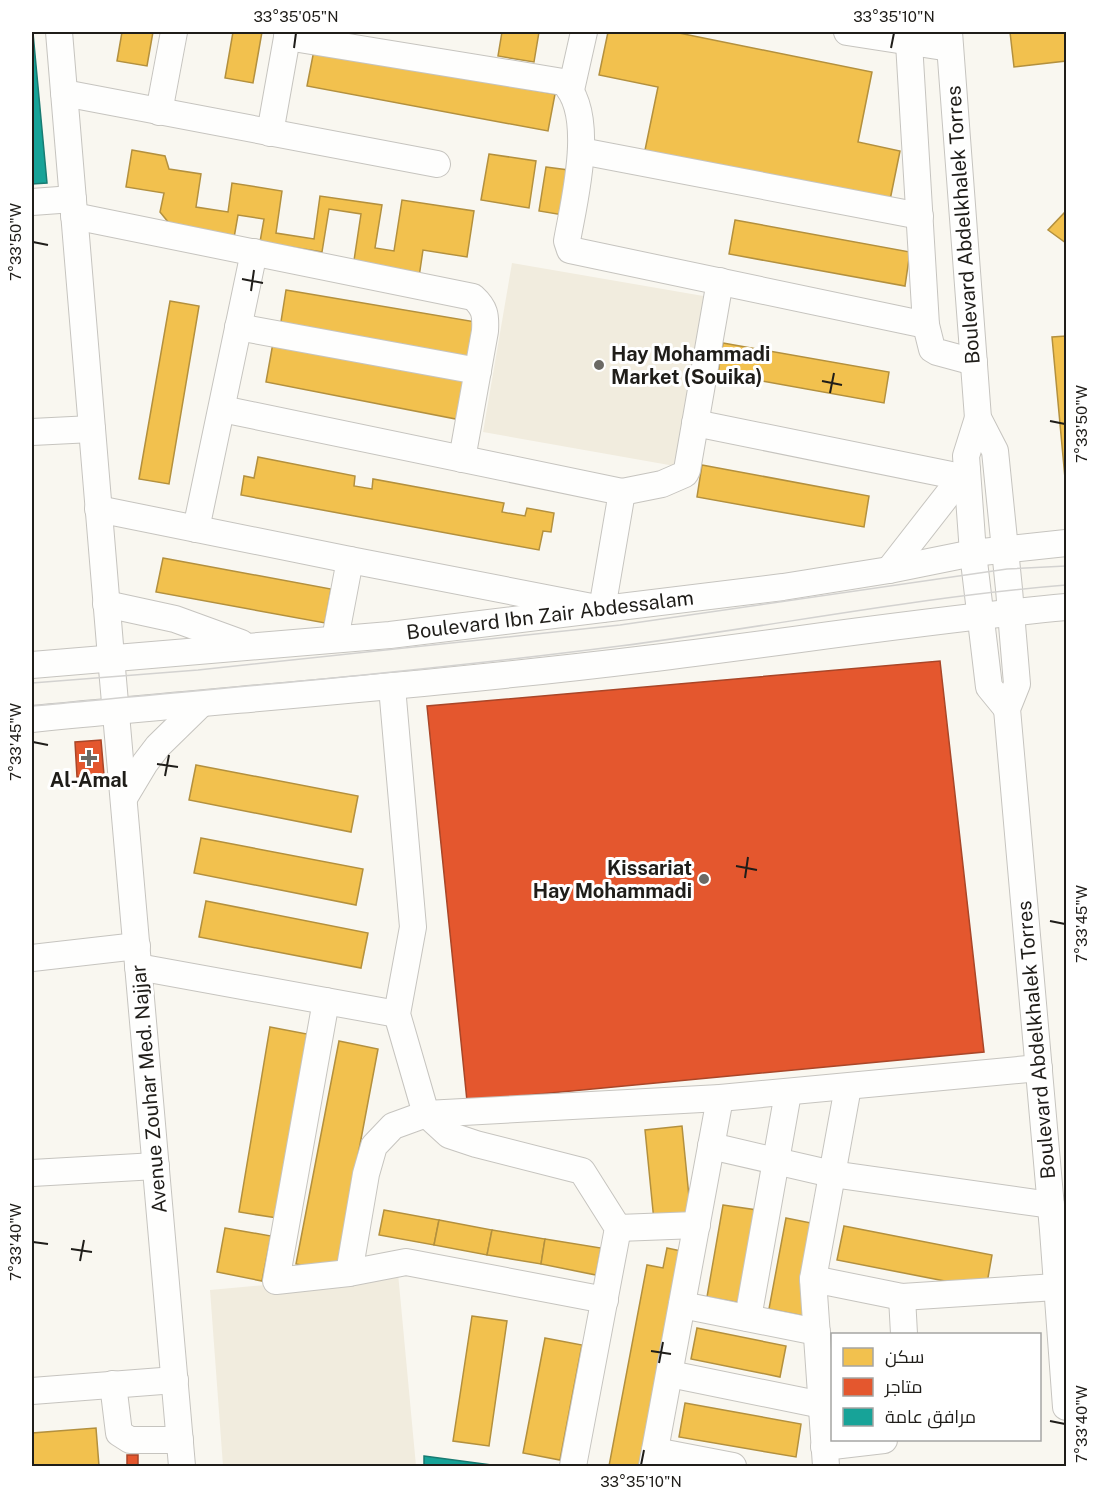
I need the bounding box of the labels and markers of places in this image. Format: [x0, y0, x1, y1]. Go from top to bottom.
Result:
place label: Hay Mohammadi Market (Souika) [611, 342, 770, 389]
marker: Hay Mohammadi Market (Souika) [592, 358, 606, 372]
marker: Al-Amal [82, 751, 96, 765]
place label: Al-Amal [50, 768, 128, 792]
place label: Kissariat Hay Mohammadi [533, 856, 692, 903]
marker: Kissariat Hay Mohammadi [697, 872, 711, 886]

